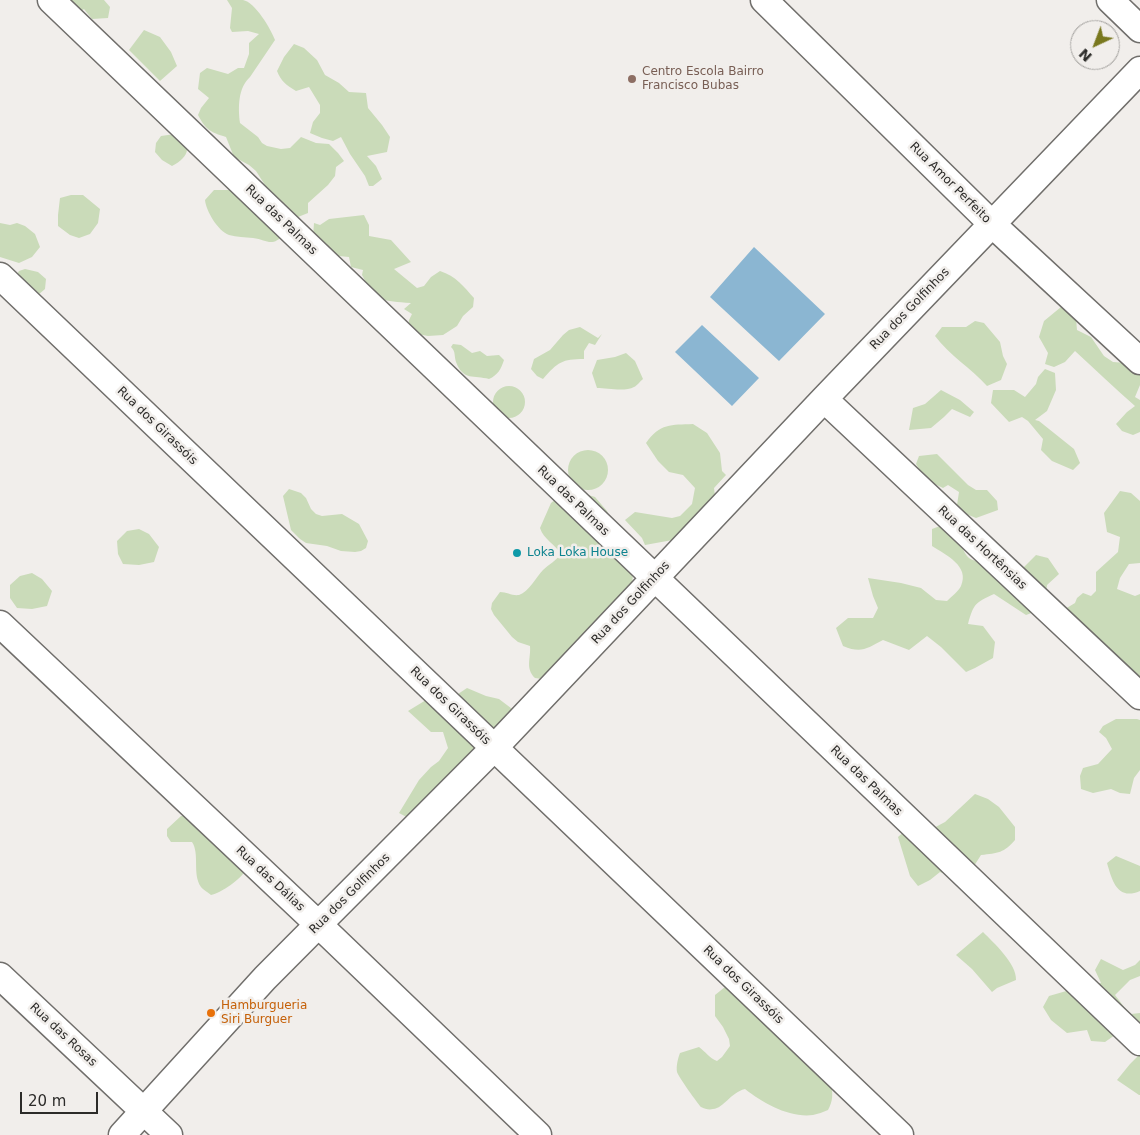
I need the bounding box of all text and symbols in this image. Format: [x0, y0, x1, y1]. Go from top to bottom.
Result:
north arrow [1070, 20, 1120, 70]
text: N [1076, 45, 1095, 65]
place label: Centro Escola Bairro Francisco Bubas [642, 65, 764, 93]
marker: Centro Escola Bairro Francisco Bubas [626, 73, 638, 85]
street label: Rua Amor Perfeito [906, 139, 994, 227]
street label: Rua das Palmas [242, 182, 320, 258]
street label: Rua dos Golfinhos [867, 265, 953, 353]
street label: Rua dos Girassóis [114, 384, 200, 468]
street label: Rua das Palmas [534, 463, 612, 539]
street label: Rua das Hortênsias [935, 503, 1029, 593]
place label: Loka Loka House [527, 546, 628, 560]
marker: Loka Loka House [511, 547, 523, 559]
street label: Rua dos Golfinhos [589, 559, 673, 647]
street label: Rua dos Girassóis [407, 664, 493, 748]
street label: Rua das Palmas [827, 743, 905, 819]
street label: Rua das Dálias [233, 844, 307, 914]
street label: Rua dos Golfinhos [307, 851, 393, 937]
street label: Rua dos Girassóis [700, 943, 786, 1027]
place label: Hamburgueria Siri Burguer [221, 999, 307, 1027]
street label: Rua das Rosas [26, 1000, 100, 1070]
marker: Hamburgueria Siri Burguer [205, 1007, 217, 1019]
scale bar [22, 1082, 100, 1114]
text: 20 m [28, 1092, 66, 1110]

